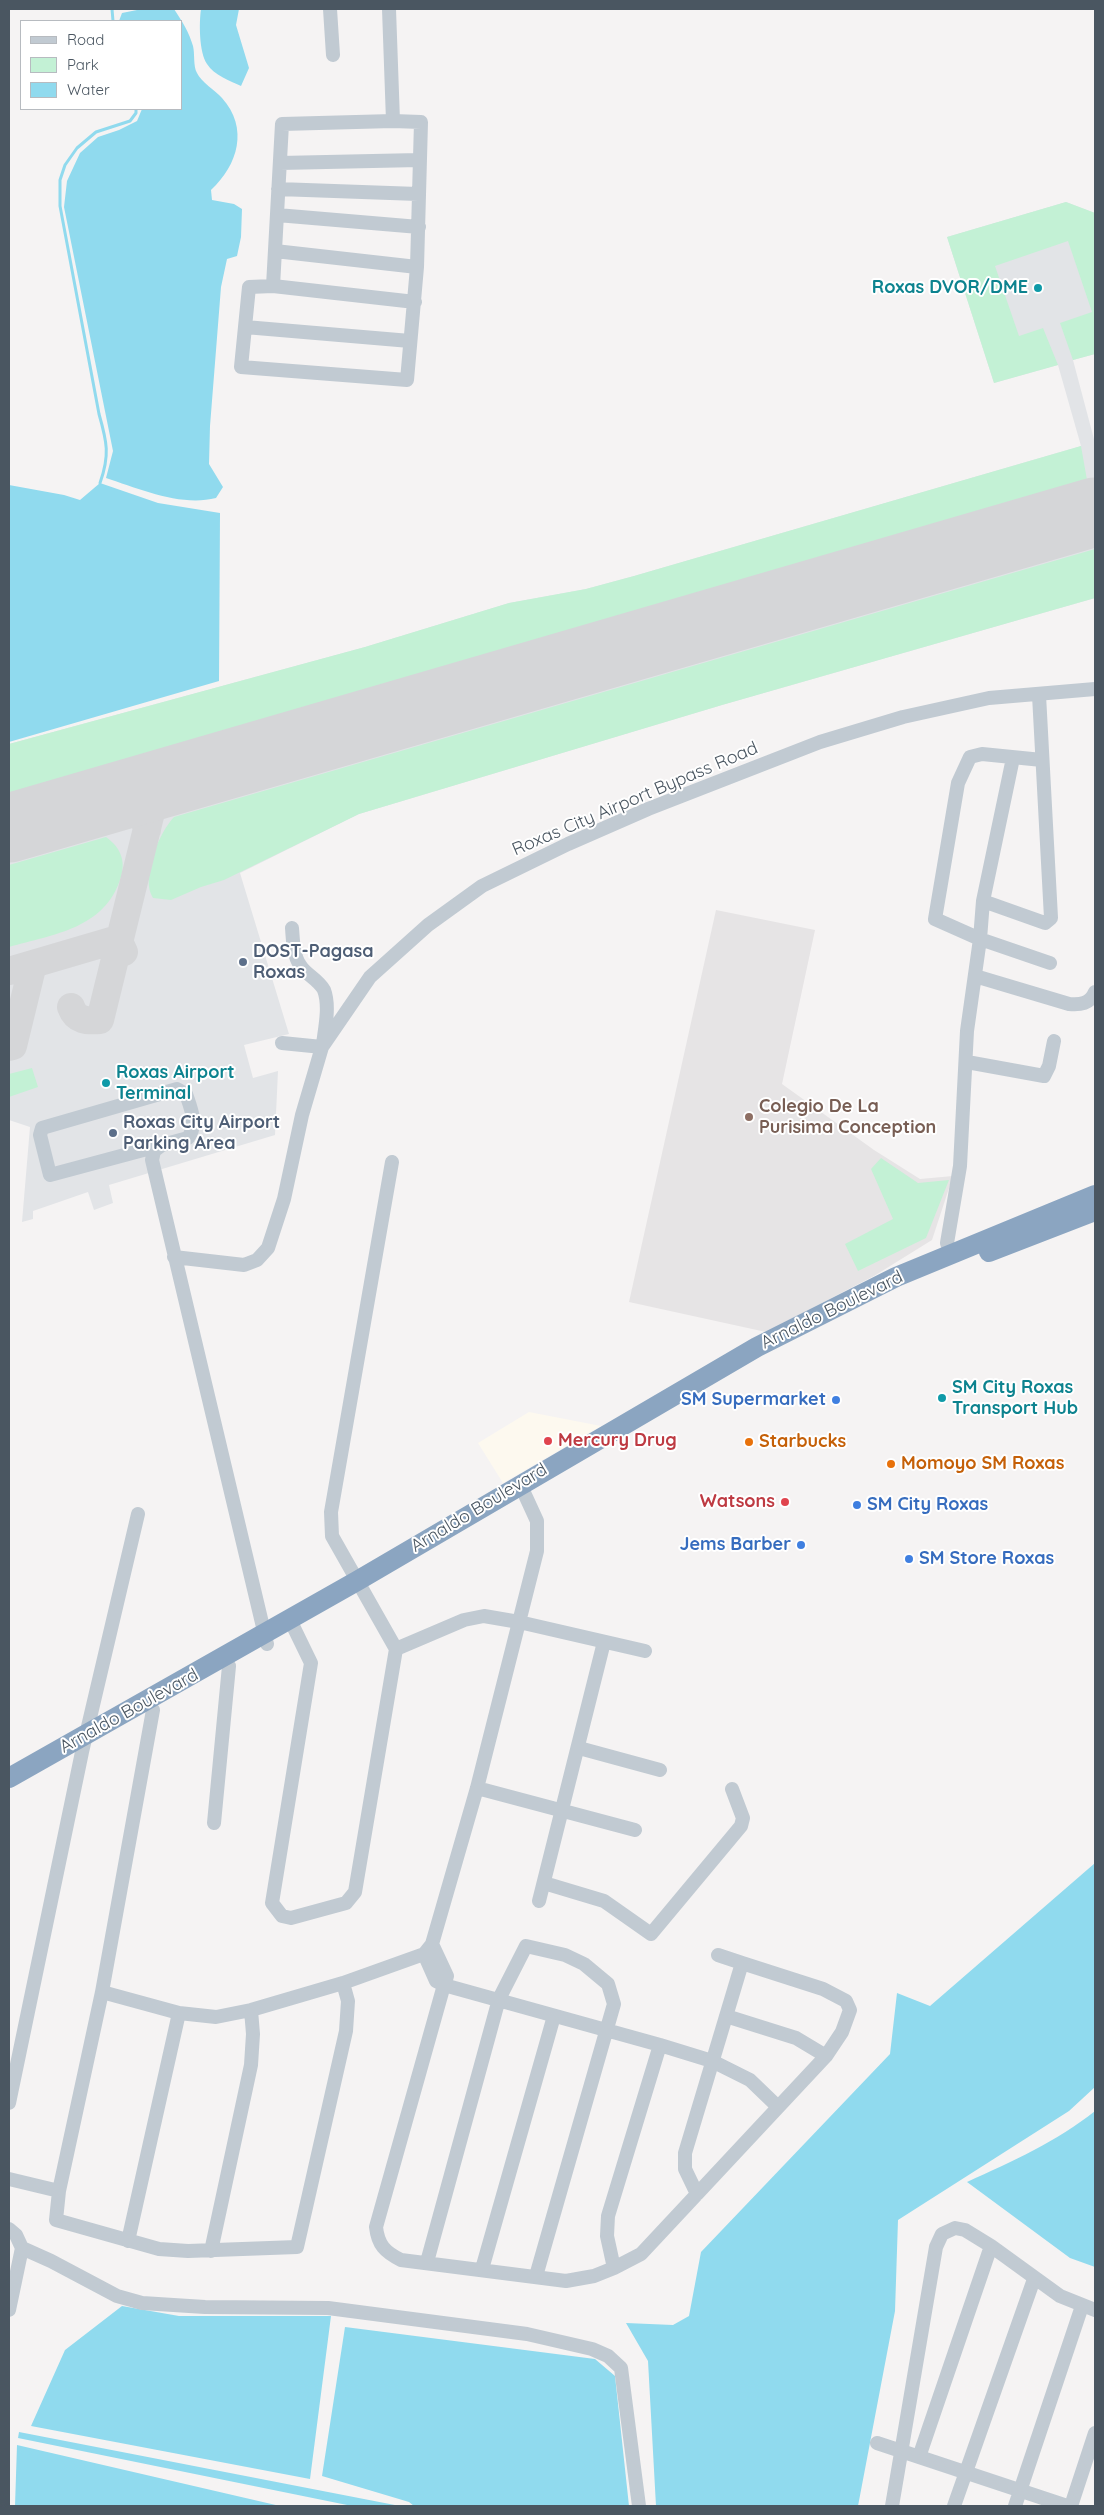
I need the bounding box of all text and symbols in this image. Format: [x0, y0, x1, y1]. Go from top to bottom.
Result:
legend [20, 20, 182, 110]
text: Road [67, 30, 104, 49]
text: Park [67, 55, 99, 74]
text: Water [67, 80, 110, 99]
place label: Roxas DVOR/DME [872, 277, 1028, 299]
marker: Roxas DVOR/DME [1032, 282, 1044, 294]
street label: Roxas City Airport Bypass Road [509, 737, 761, 861]
place label: DOST-Pagasa Roxas [253, 941, 374, 984]
marker: DOST-Pagasa Roxas [237, 956, 249, 968]
place label: Roxas Airport Terminal [116, 1062, 235, 1104]
marker: Roxas Airport Terminal [100, 1077, 112, 1089]
place label: Colegio De La Purisima Conception [759, 1096, 936, 1138]
marker: Colegio De La Purisima Conception [743, 1111, 755, 1123]
place label: Roxas City Airport Parking Area [123, 1112, 280, 1154]
marker: Roxas City Airport Parking Area [107, 1127, 119, 1139]
street label: Arnaldo Boulevard [758, 1266, 906, 1354]
place label: SM City Roxas Transport Hub [952, 1377, 1078, 1420]
place label: SM Supermarket [681, 1389, 826, 1411]
marker: SM City Roxas Transport Hub [936, 1392, 948, 1404]
marker: SM Supermarket [830, 1394, 842, 1406]
place label: Mercury Drug [558, 1430, 677, 1452]
place label: Starbucks [759, 1431, 846, 1453]
marker: Mercury Drug [542, 1435, 554, 1447]
marker: Starbucks [743, 1436, 755, 1448]
place label: Momoyo SM Roxas [901, 1453, 1064, 1475]
marker: Momoyo SM Roxas [885, 1458, 897, 1470]
street label: Arnaldo Boulevard [407, 1459, 551, 1557]
place label: Watsons [700, 1491, 775, 1513]
place label: SM City Roxas [867, 1494, 988, 1516]
marker: Watsons [779, 1496, 791, 1508]
marker: SM City Roxas [851, 1499, 863, 1511]
place label: Jems Barber [679, 1534, 791, 1556]
marker: Jems Barber [795, 1539, 807, 1551]
place label: SM Store Roxas [919, 1548, 1054, 1570]
marker: SM Store Roxas [903, 1553, 915, 1565]
street label: Arnaldo Boulevard [56, 1664, 202, 1758]

